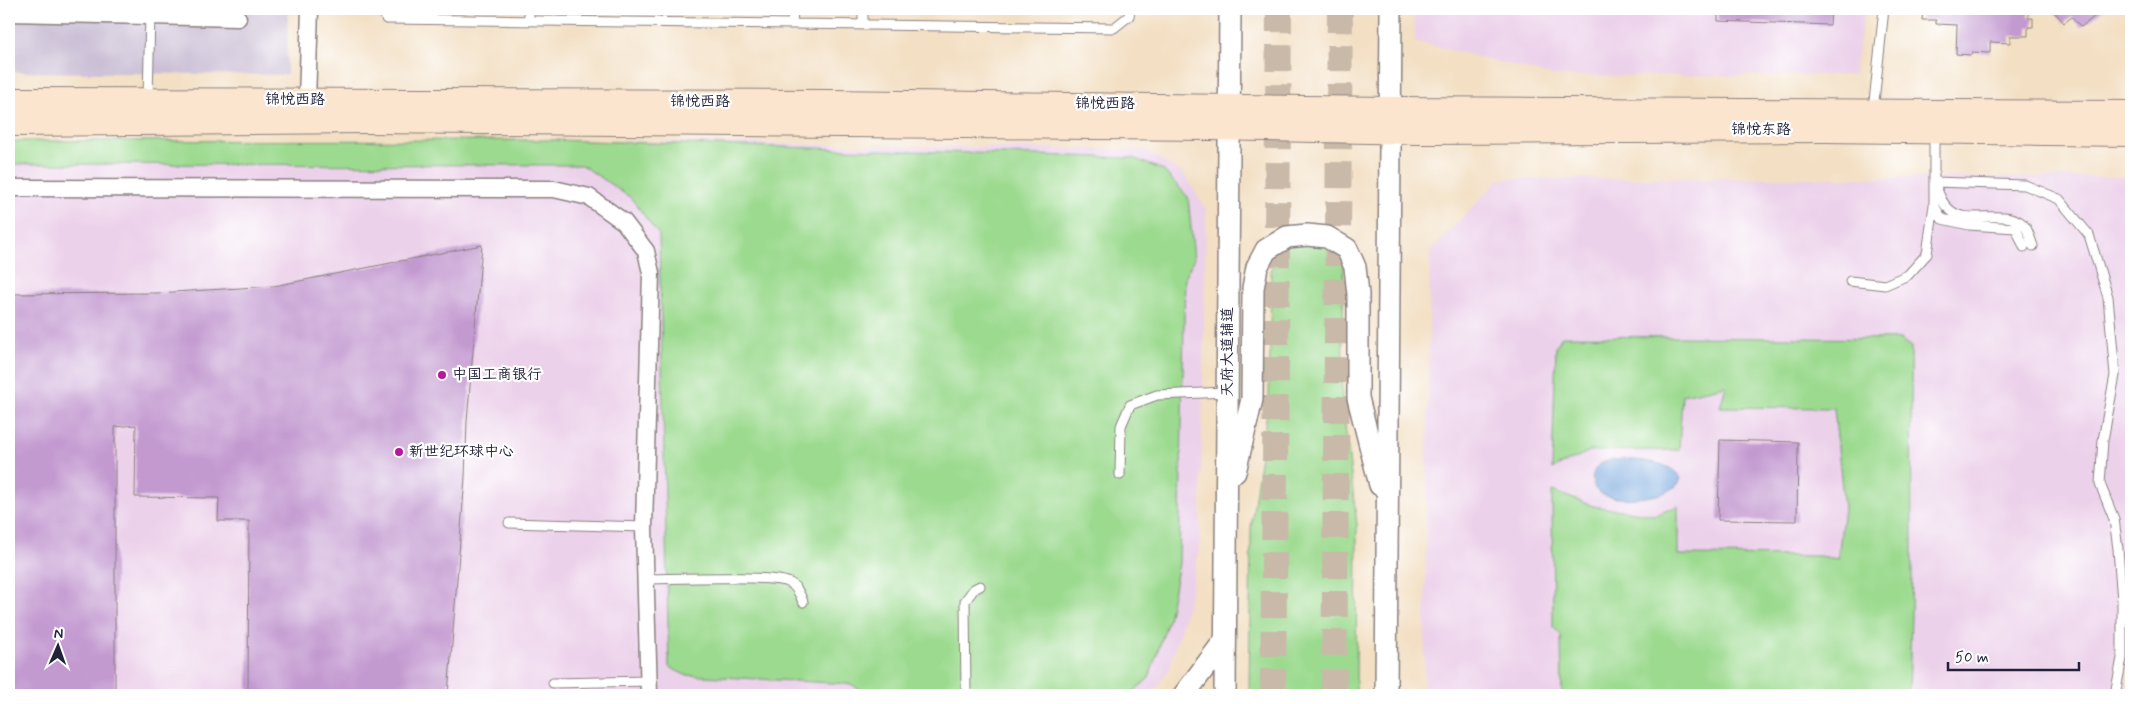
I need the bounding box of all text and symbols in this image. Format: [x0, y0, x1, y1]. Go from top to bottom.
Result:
street label: 锦悦西路 [265, 90, 325, 110]
street label: 锦悦西路 [670, 92, 730, 112]
street label: 锦悦西路 [1075, 94, 1135, 114]
street label: 锦悦东路 [1731, 120, 1791, 140]
street label: 天府大道辅道 [1218, 307, 1238, 397]
place label: 中国工商银行 [452, 365, 542, 385]
marker: 中国工商银行 [436, 369, 448, 381]
place label: 新世纪环球中心 [409, 442, 514, 462]
marker: 新世纪环球中心 [393, 446, 405, 458]
north arrow [32, 622, 82, 672]
text: N [53, 625, 63, 643]
scale bar [1948, 639, 2079, 671]
text: 50 m [1955, 648, 1989, 668]

